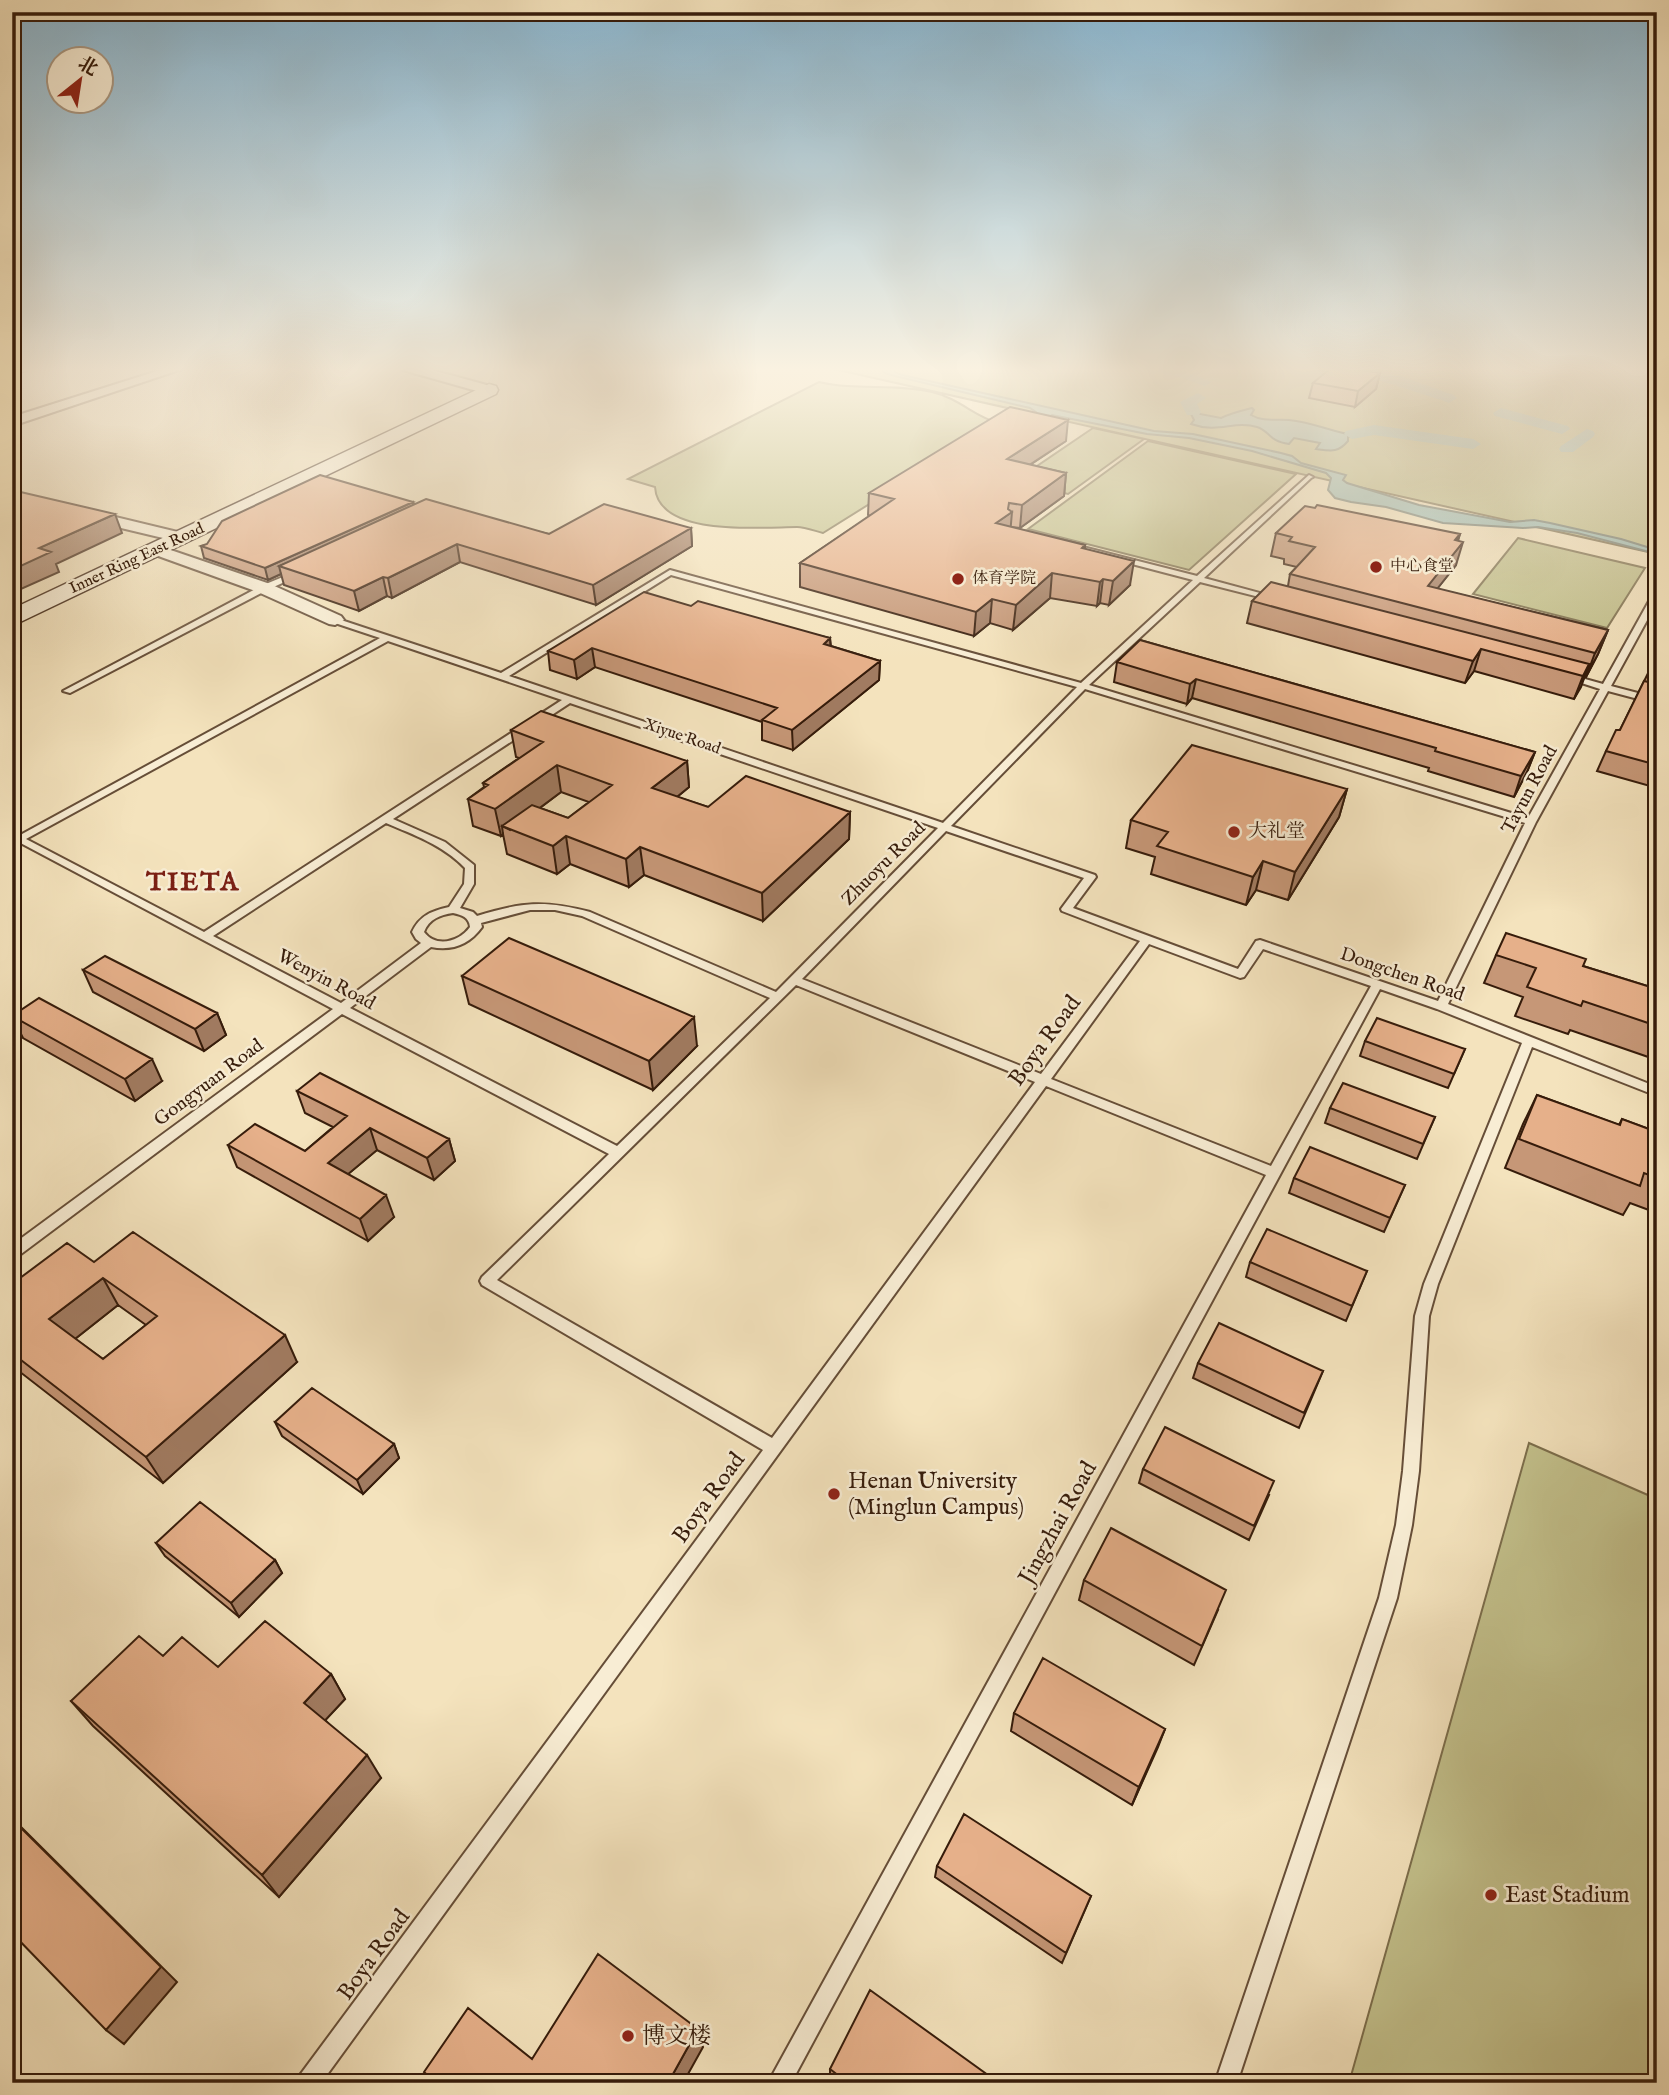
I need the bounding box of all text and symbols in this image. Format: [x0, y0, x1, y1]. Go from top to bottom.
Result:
north arrow [46, 46, 116, 116]
text: 北 [73, 52, 102, 82]
street label: Inner Ring East Road [66, 519, 208, 599]
place label: 中心食堂 [1390, 557, 1454, 577]
marker: 中心食堂 [1368, 559, 1384, 575]
place label: 体育学院 [972, 569, 1036, 589]
marker: 体育学院 [950, 571, 966, 587]
street label: Xiyue Road [641, 714, 724, 760]
street label: Tayun Road [1497, 741, 1564, 838]
street label: Zhuoyu Road [837, 816, 932, 911]
place label: 大礼堂 [1248, 820, 1305, 844]
marker: 大礼堂 [1226, 824, 1242, 840]
district label: TIETA [145, 866, 240, 899]
street label: Dongchen Road [1337, 942, 1468, 1008]
street label: Wenyin Road [273, 944, 380, 1016]
street label: Boya Road [1002, 989, 1088, 1092]
street label: Gongyuan Road [149, 1033, 269, 1132]
street label: Boya Road [666, 1446, 752, 1549]
street label: Jingzhai Road [1011, 1456, 1104, 1592]
place label: Henan University (Minglun Campus) [848, 1467, 1024, 1522]
marker: Henan University (Minglun Campus) [826, 1486, 842, 1502]
place label: East Stadium [1505, 1881, 1630, 1910]
marker: East Stadium [1483, 1887, 1499, 1903]
street label: Boya Road [331, 1903, 417, 2006]
place label: 博文楼 [642, 2022, 711, 2051]
marker: 博文楼 [620, 2028, 636, 2044]

